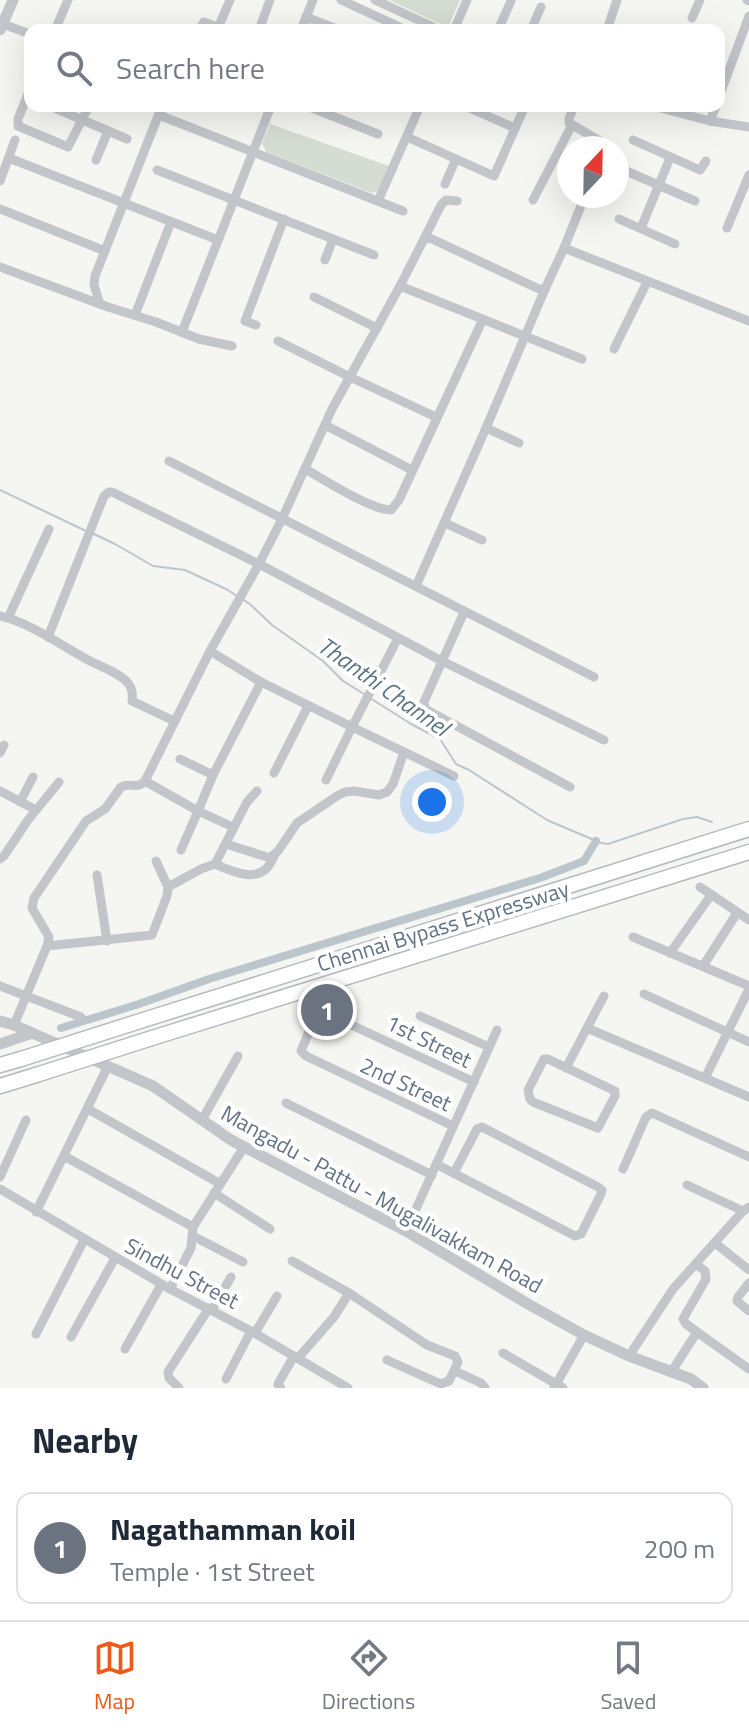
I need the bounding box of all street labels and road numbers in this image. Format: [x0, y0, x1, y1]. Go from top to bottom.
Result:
street label: Chennai Bypass Expressway [313, 871, 574, 981]
street label: 1st Street [380, 1006, 478, 1077]
street label: 2nd Street [355, 1048, 458, 1120]
street label: Mangadu - Pattu - Mugalivakkam Road [215, 1096, 549, 1302]
street label: Sindhu Street [119, 1229, 246, 1318]

